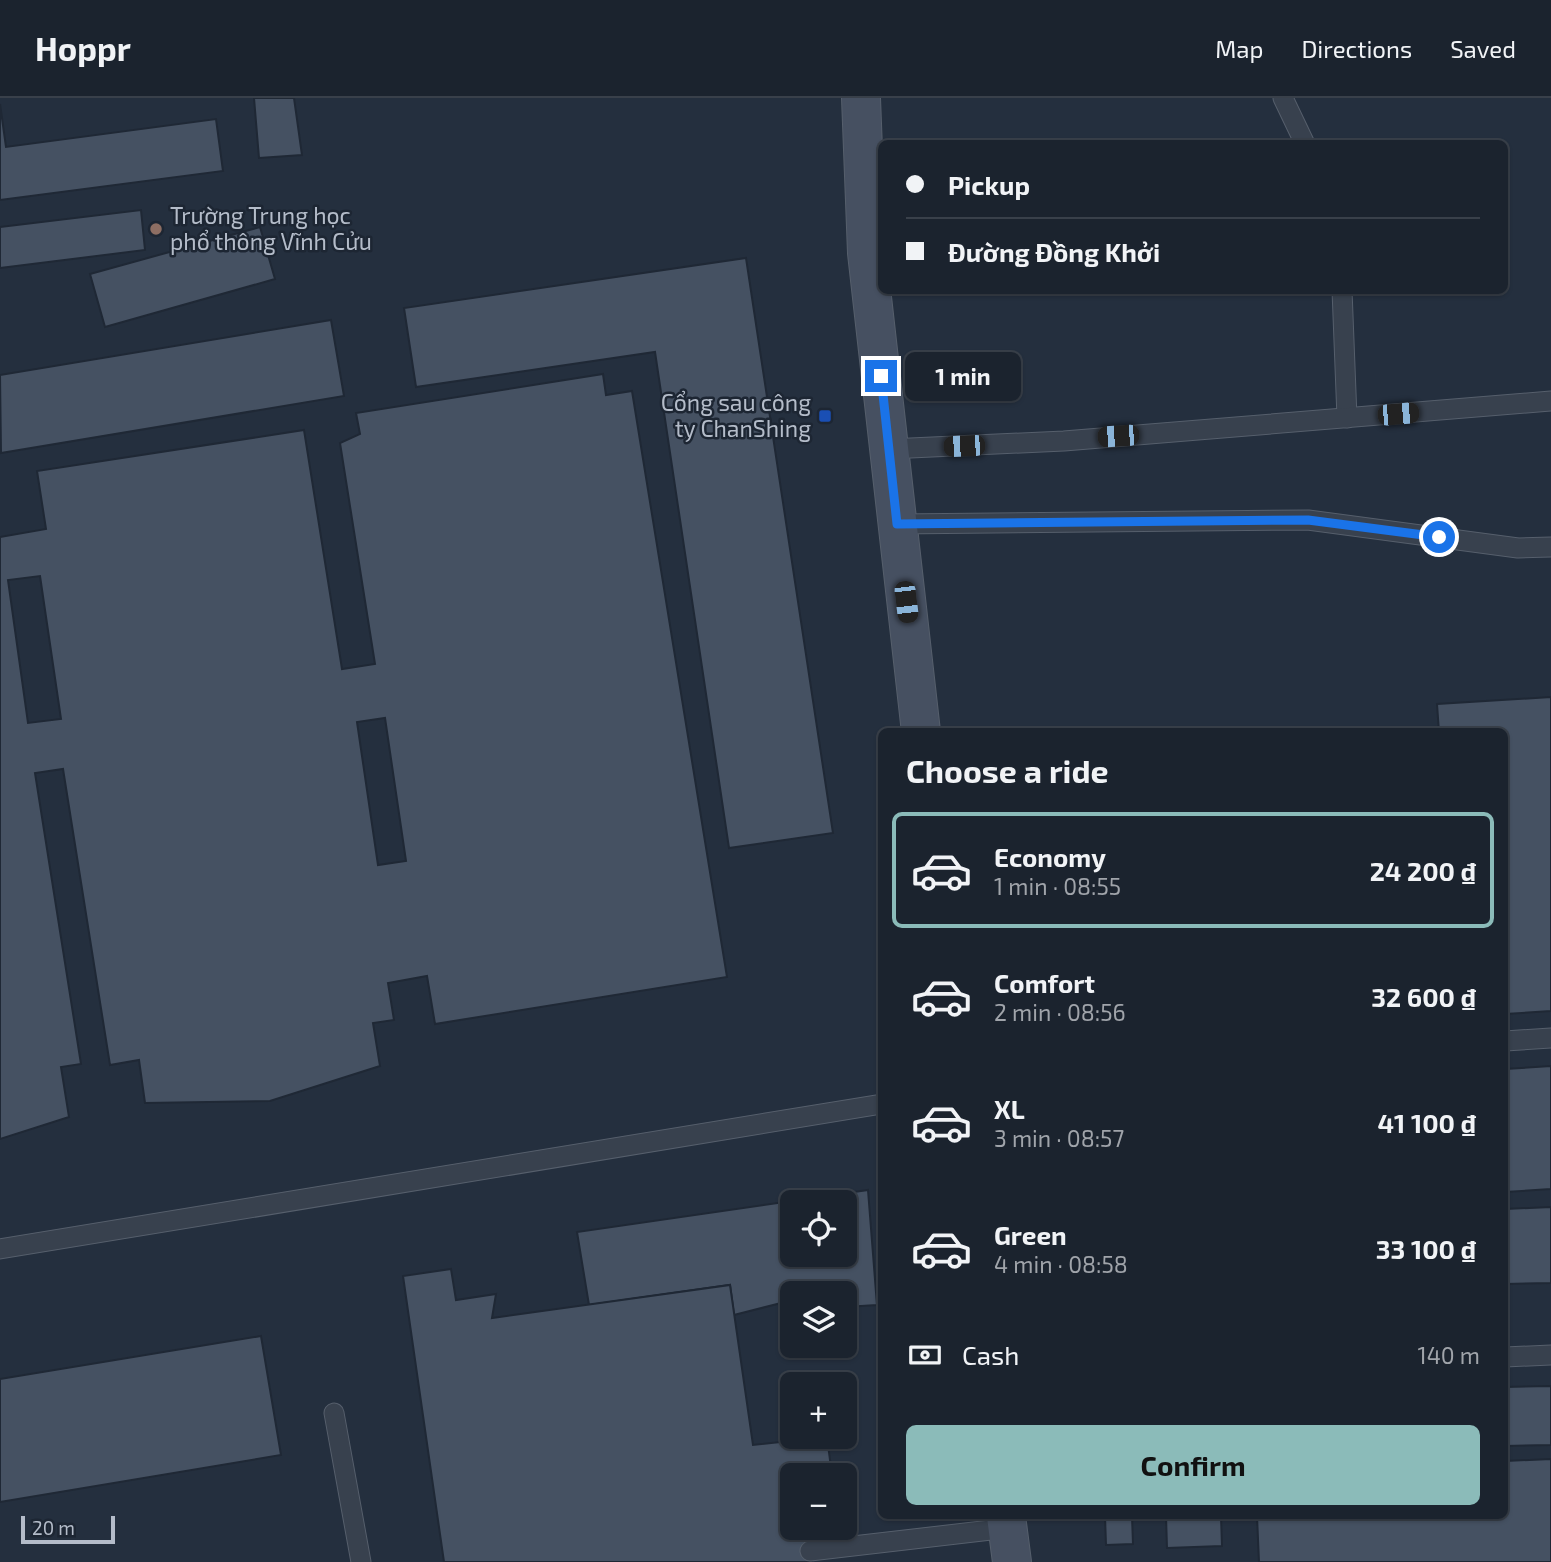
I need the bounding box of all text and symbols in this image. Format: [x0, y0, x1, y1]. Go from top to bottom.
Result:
text: Hoppr [35, 28, 131, 68]
text: Map [1215, 34, 1263, 63]
text: Directions [1301, 34, 1412, 63]
text: Saved [1450, 34, 1516, 63]
text: Pickup [948, 169, 1030, 200]
place label: Trường Trung học phổ thông Vĩnh Cửu [170, 201, 372, 255]
marker: Trường Trung học phổ thông Vĩnh Cửu [148, 221, 164, 237]
text: Đường Đồng Khởi [948, 236, 1160, 267]
callout: 1 min [906, 352, 1021, 400]
route end [865, 360, 897, 392]
text: 1 min [935, 362, 991, 390]
place label: Cổng sau công ty ChanShing [661, 388, 811, 442]
car [1377, 402, 1420, 426]
marker: Cổng sau công ty ChanShing [817, 408, 833, 424]
car [1097, 424, 1140, 448]
car [943, 435, 986, 457]
route start [1423, 521, 1455, 553]
car [894, 580, 919, 624]
text: Choose a ride [906, 751, 1109, 789]
icon: car [910, 839, 973, 902]
text: Economy [994, 841, 1106, 872]
text: 24 200 ₫ [1370, 855, 1476, 886]
text: 1 min · 08:55 [994, 872, 1121, 900]
icon: car [910, 965, 973, 1028]
text: Comfort [994, 967, 1095, 998]
text: 32 600 ₫ [1371, 981, 1476, 1012]
text: 2 min · 08:56 [994, 998, 1126, 1026]
icon: car [910, 1091, 973, 1154]
text: XL [994, 1093, 1025, 1124]
text: 41 100 ₫ [1378, 1107, 1476, 1138]
text: 3 min · 08:57 [994, 1124, 1124, 1152]
map controls [780, 1190, 857, 1540]
button: locate [780, 1190, 857, 1267]
icon: car [910, 1217, 973, 1280]
text: Green [994, 1219, 1067, 1250]
text: 33 100 ₫ [1376, 1233, 1476, 1264]
text: 4 min · 08:58 [994, 1250, 1128, 1278]
button: layers [780, 1281, 857, 1358]
icon: cash [906, 1336, 944, 1374]
text: Cash [962, 1339, 1019, 1370]
text: 140 m [1418, 1341, 1480, 1369]
button: + [780, 1372, 857, 1449]
button: Confirm [906, 1425, 1480, 1505]
button: − [780, 1463, 857, 1540]
scale bar [21, 1513, 116, 1545]
text: 20 m [32, 1516, 75, 1539]

